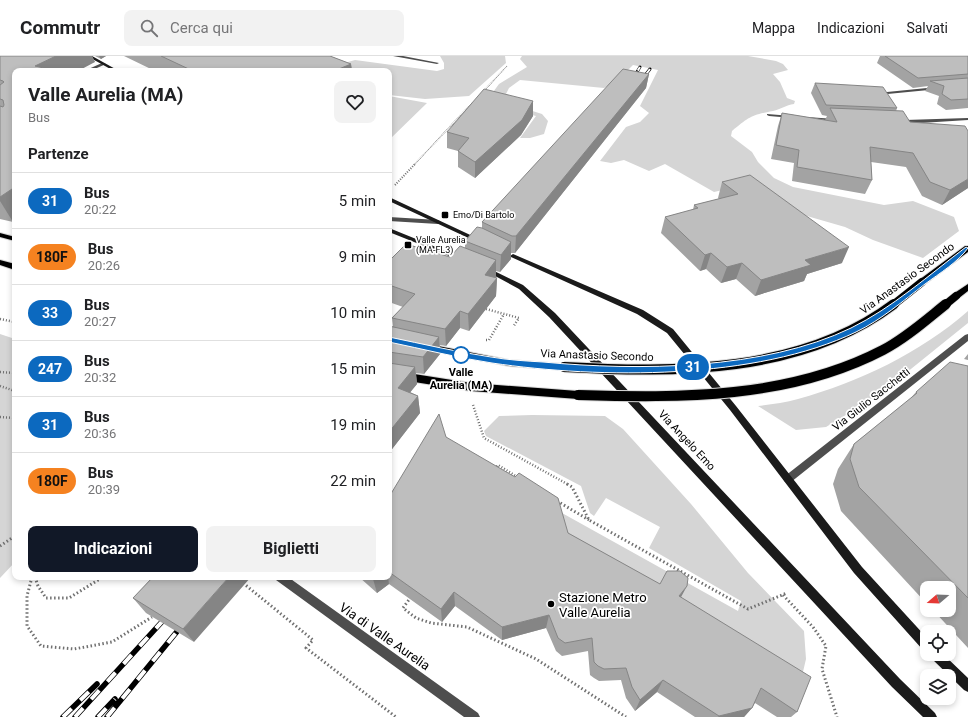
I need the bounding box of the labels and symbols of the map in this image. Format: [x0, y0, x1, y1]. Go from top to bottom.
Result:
marker: Emo/Di Bartolo [440, 210, 450, 220]
place label: Emo/Di Bartolo [453, 210, 514, 220]
place label: Valle Aurelia (MA-FL3) [416, 235, 466, 256]
marker: Valle Aurelia (MA-FL3) [403, 240, 413, 250]
street label: Via Anastasio Secondo [858, 240, 957, 317]
marker: Valle Aurelia (MA) [452, 346, 470, 364]
street label: Via Anastasio Secondo [540, 347, 654, 364]
line badge: 31 [675, 354, 711, 380]
street label: Via Giulio Sacchetti [830, 365, 913, 434]
place label: Valle Aurelia (MA) [430, 366, 492, 392]
street label: Via Angelo Emo [655, 408, 718, 473]
north arrow [920, 581, 956, 617]
place label: Stazione Metro Valle Aurelia [559, 590, 647, 620]
marker: Stazione Metro Valle Aurelia [546, 599, 556, 609]
street label: Via di Valle Aurelia [337, 600, 433, 673]

